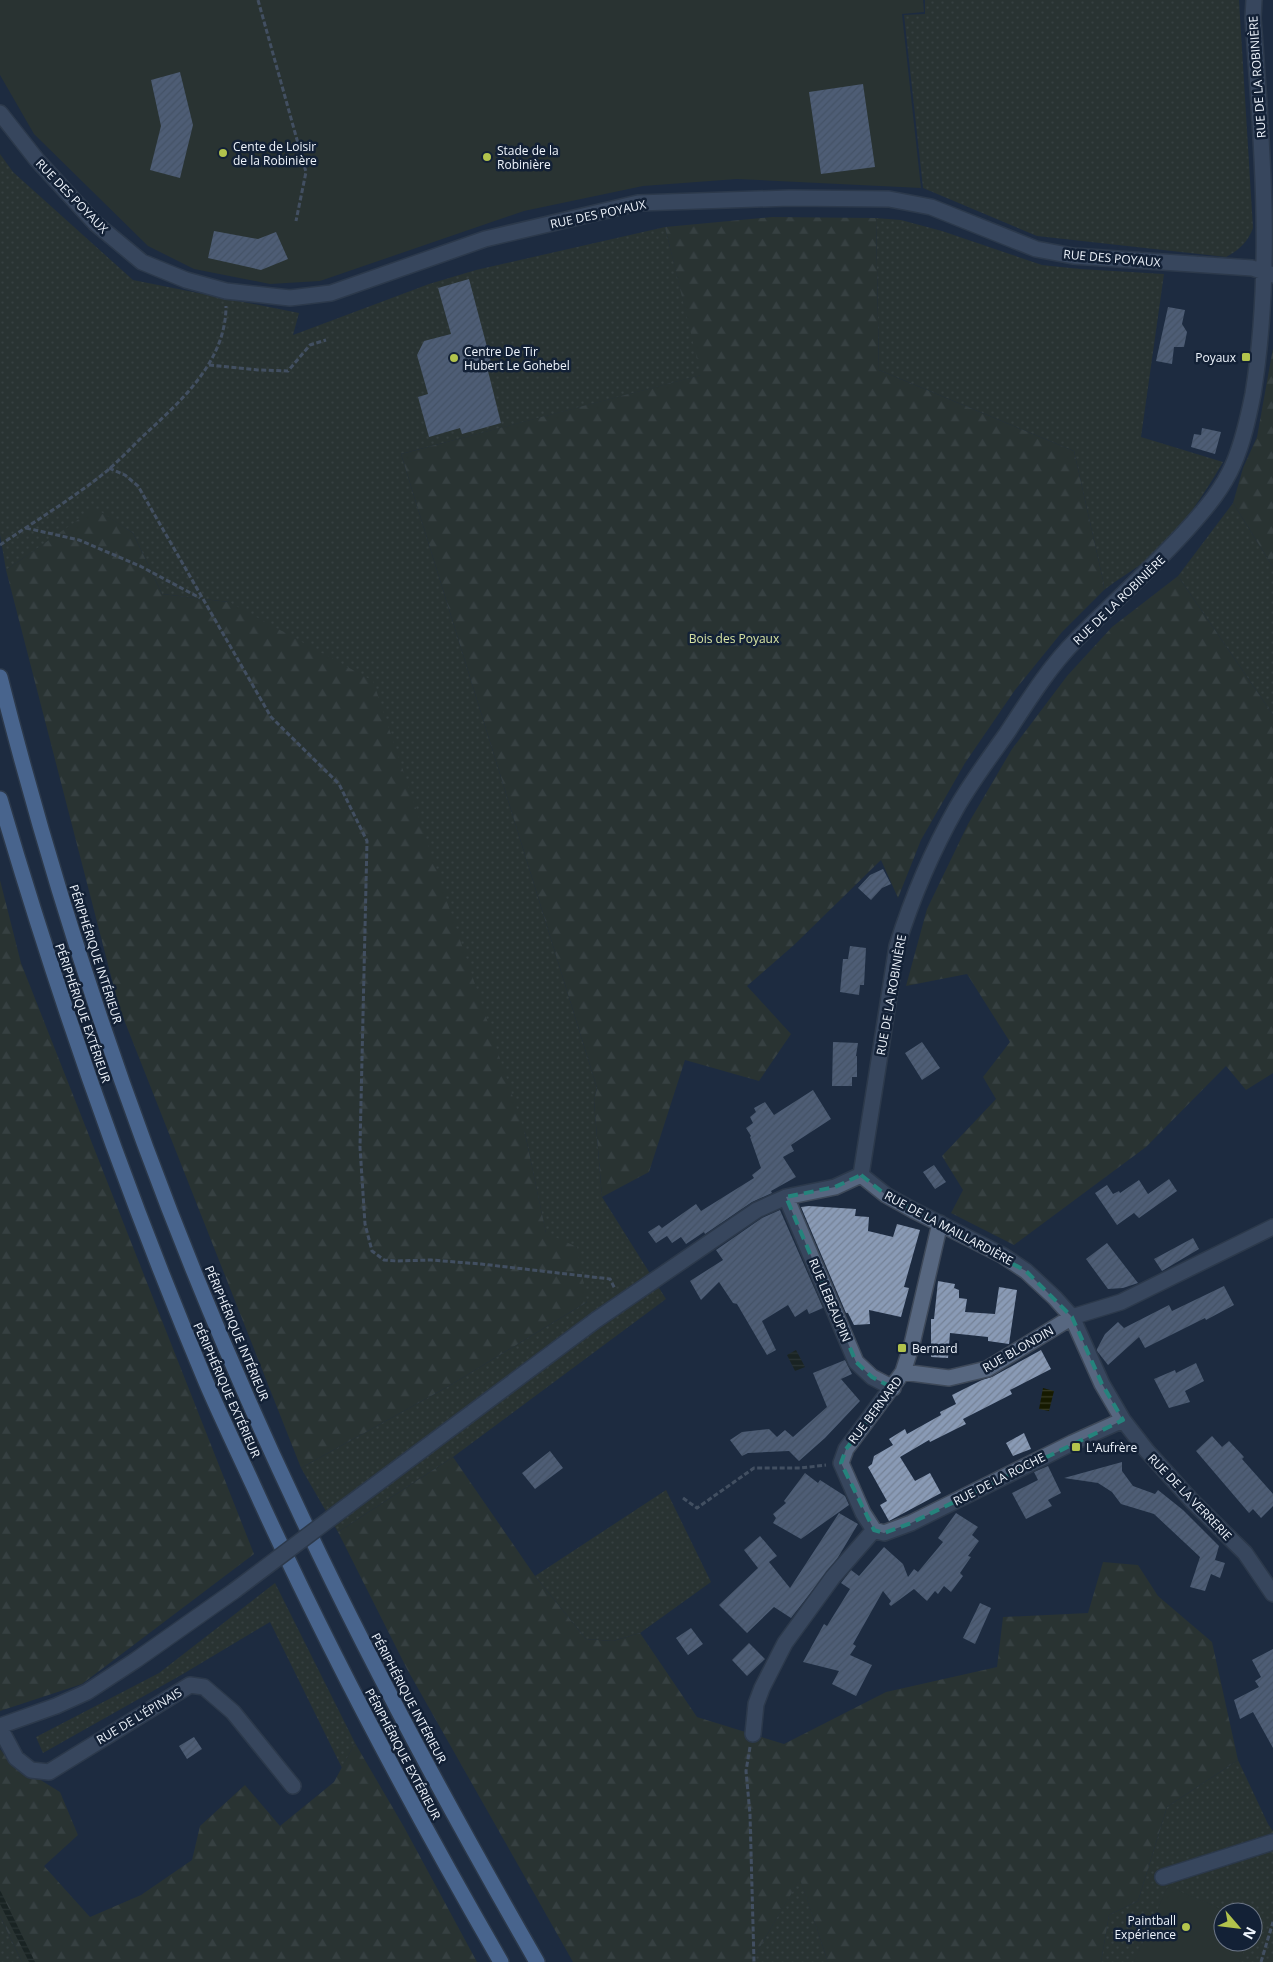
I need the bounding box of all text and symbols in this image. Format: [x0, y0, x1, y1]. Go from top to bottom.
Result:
street label: RUE DE LA ROBINIÈRE [1244, 15, 1270, 139]
place label: Cente de Loisir de la Robinière [233, 138, 317, 169]
place label: Stade de la Robinière [497, 142, 559, 173]
marker: Cente de Loisir de la Robinière [217, 147, 229, 159]
marker: Stade de la Robinière [481, 151, 493, 163]
street label: RUE DES POYAUX [32, 155, 112, 237]
street label: RUE DES POYAUX [549, 196, 648, 232]
street label: RUE DES POYAUX [1063, 245, 1161, 271]
place label: Centre De Tir Hubert Le Gohebel [464, 343, 570, 374]
place label: Poyaux [1195, 349, 1237, 366]
marker: Poyaux [1240, 351, 1252, 363]
marker: Centre De Tir Hubert Le Gohebel [448, 352, 460, 364]
street label: RUE DE LA ROBINIÈRE [1069, 551, 1169, 649]
park label: Bois des Poyaux [689, 630, 780, 647]
street label: PÉRIPHÉRIQUE INTÉRIEUR [65, 882, 127, 1026]
street label: RUE DE LA ROBINIÈRE [872, 933, 910, 1057]
street label: PÉRIPHÉRIQUE EXTÉRIEUR [51, 941, 115, 1086]
street label: RUE DE LA MAILLARDIÈRE [882, 1187, 1016, 1269]
street label: RUE LEBEAUPIN [805, 1256, 855, 1344]
street label: PÉRIPHÉRIQUE INTÉRIEUR [201, 1263, 273, 1404]
street label: PÉRIPHÉRIQUE EXTÉRIEUR [189, 1320, 265, 1461]
street label: RUE BLONDIN [979, 1322, 1057, 1376]
place label: Bernard [912, 1340, 958, 1357]
marker: Bernard [896, 1342, 908, 1354]
street label: RUE BERNARD [844, 1373, 906, 1447]
place label: L'Aufrère [1086, 1439, 1137, 1456]
marker: L'Aufrère [1070, 1441, 1082, 1453]
street label: RUE DE LA ROCHE [950, 1448, 1048, 1510]
street label: RUE DE LA VERRERIE [1144, 1450, 1236, 1544]
street label: PÉRIPHÉRIQUE INTÉRIEUR [367, 1630, 451, 1767]
street label: RUE DE L'ÉPINAIS [93, 1684, 185, 1748]
street label: PÉRIPHÉRIQUE EXTÉRIEUR [361, 1685, 445, 1823]
north arrow [1213, 1902, 1263, 1952]
place label: Paintball Expérience [1114, 1912, 1176, 1943]
marker: Paintball Expérience [1180, 1921, 1192, 1933]
text: N [1239, 1924, 1261, 1943]

